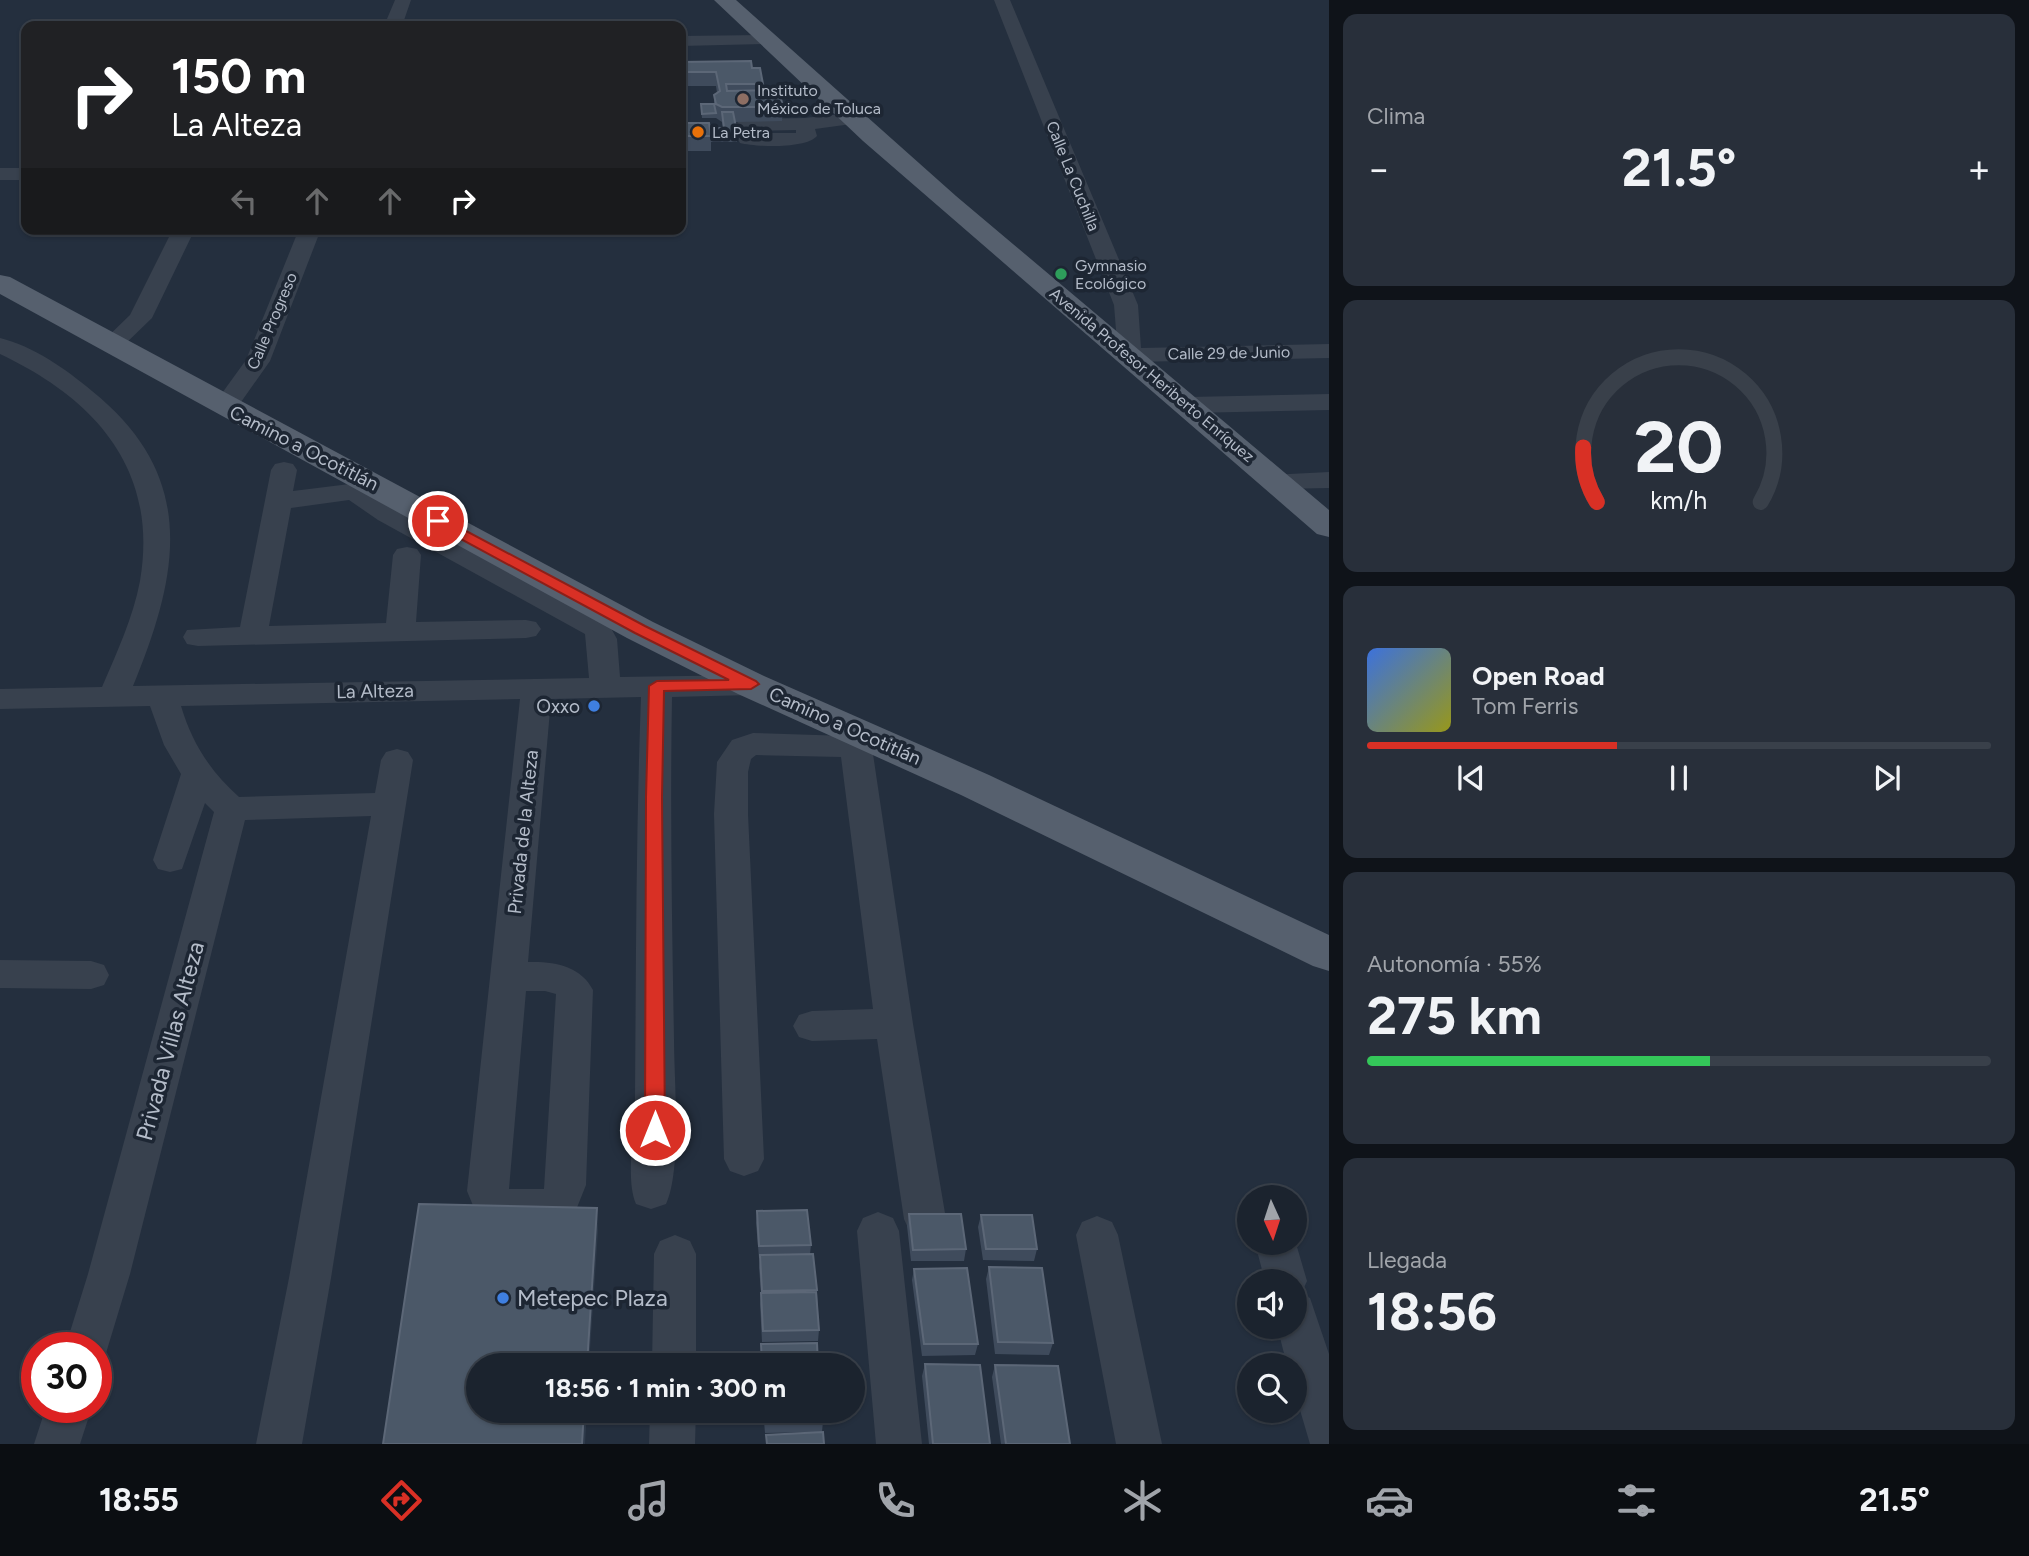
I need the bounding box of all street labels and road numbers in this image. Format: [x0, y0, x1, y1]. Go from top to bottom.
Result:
street label: Calle La Cuchilla [1042, 118, 1104, 234]
street label: Calle Progreso [243, 270, 301, 372]
street label: Avenida Profesor Heriberto Enríquez [1046, 284, 1258, 466]
street label: Calle 29 de Junio [1168, 342, 1290, 364]
street label: Camino a Ocotitlán [226, 401, 382, 495]
street label: La Alteza [336, 679, 414, 703]
street label: Camino a Ocotitlán [765, 682, 925, 770]
street label: Privada de la Alteza [503, 749, 543, 915]
street label: Privada Villas Alteza [130, 938, 210, 1144]

